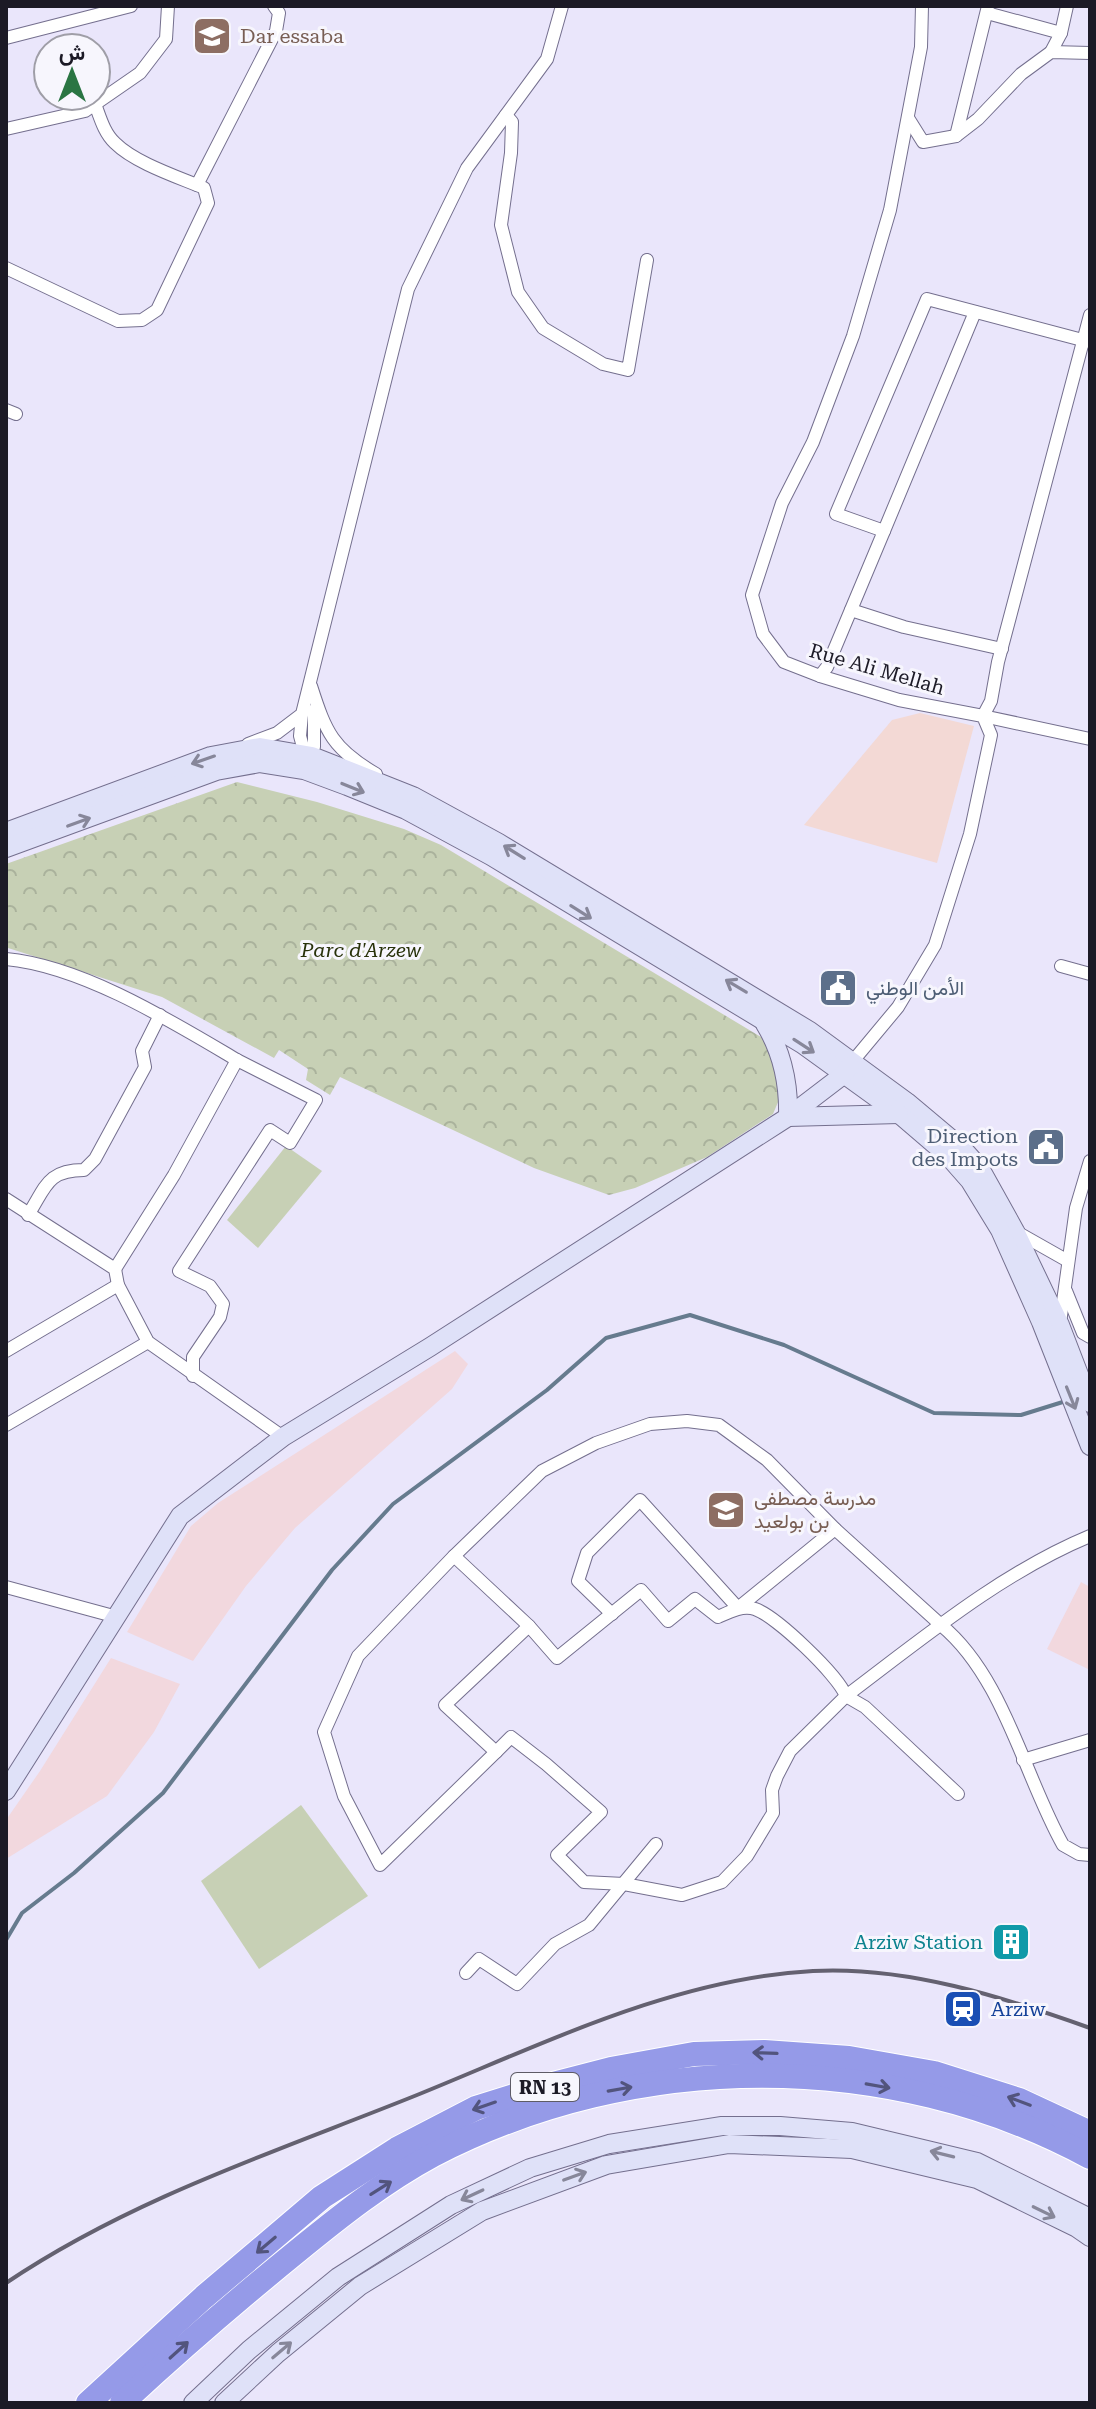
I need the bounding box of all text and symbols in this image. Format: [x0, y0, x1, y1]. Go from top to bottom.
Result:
school or university icon: Dar essaba [191, 15, 233, 57]
place label: Dar essaba [240, 24, 344, 48]
north arrow [32, 32, 112, 112]
text: ش [59, 40, 85, 66]
street label: Rue Ali Mellah [807, 638, 948, 700]
one-way arrow [190, 753, 215, 768]
one-way arrow [340, 782, 365, 796]
one-way arrow [66, 813, 91, 828]
one-way arrow [503, 843, 525, 860]
one-way arrow [569, 905, 592, 921]
park label: Parc d'Arzew [300, 938, 422, 962]
public building icon: الأمن الوطني [817, 967, 859, 1009]
place label: الأمن الوطني [866, 976, 964, 1005]
one-way arrow [725, 978, 748, 994]
one-way arrow [792, 1038, 815, 1054]
place label: Direction des Impots [912, 1124, 1018, 1171]
public building icon: Direction des Impots [1025, 1126, 1067, 1168]
one-way arrow [1064, 1385, 1079, 1410]
place label: مدرسة مصطفى بن بولعيد [754, 1486, 876, 1534]
school or university icon: مدرسة مصطفى بن بولعيد [705, 1489, 747, 1531]
building icon: Arziw Station [990, 1921, 1032, 1963]
place label: Arziw Station [854, 1930, 983, 1954]
station icon: Arziw [942, 1988, 984, 2030]
place label: Arziw [991, 1997, 1046, 2021]
one-way arrow [752, 2045, 779, 2060]
road number: RN 13 [511, 2073, 579, 2101]
one-way arrow [865, 2080, 891, 2095]
one-way arrow [607, 2081, 632, 2096]
one-way arrow [1007, 2093, 1032, 2107]
one-way arrow [472, 2100, 497, 2114]
one-way arrow [930, 2146, 955, 2161]
one-way arrow [562, 2168, 587, 2183]
one-way arrow [370, 2179, 392, 2196]
one-way arrow [460, 2188, 484, 2203]
one-way arrow [1032, 2205, 1056, 2220]
one-way arrow [256, 2236, 276, 2254]
one-way arrow [169, 2341, 189, 2360]
one-way arrow [271, 2342, 291, 2360]

